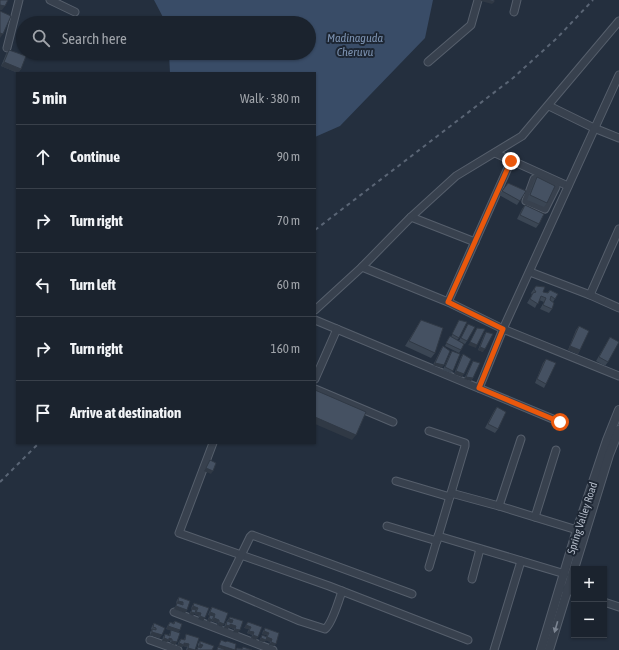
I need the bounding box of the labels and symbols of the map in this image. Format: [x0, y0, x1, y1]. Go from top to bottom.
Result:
water label: Madinaguda Cheruvu [327, 31, 384, 59]
route end [502, 152, 520, 170]
route start [551, 413, 569, 431]
street label: Spring Valley Road [565, 480, 599, 556]
one-way arrow [553, 621, 559, 633]

